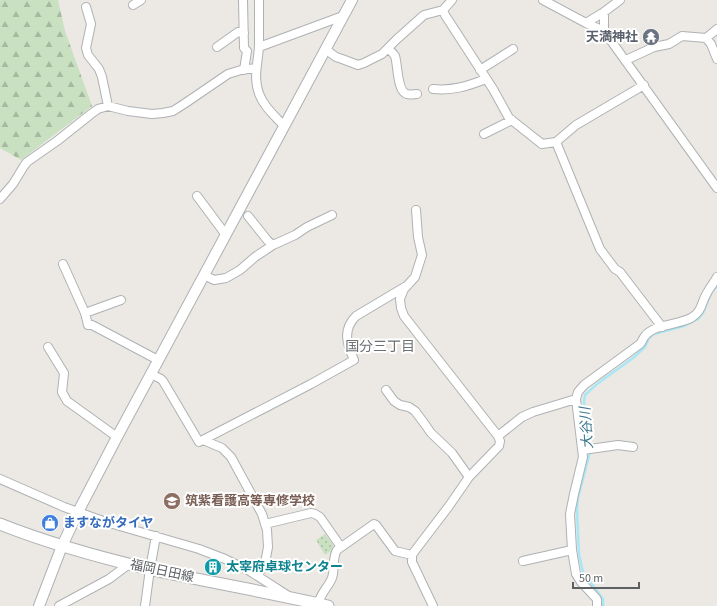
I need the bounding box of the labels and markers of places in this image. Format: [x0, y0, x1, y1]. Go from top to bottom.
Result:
temple icon: 天満神社 [641, 27, 661, 47]
place label: 天満神社 [586, 28, 638, 46]
school or university icon: 筑紫看護高等専修学校 [162, 491, 182, 511]
place label: 筑紫看護高等専修学校 [185, 492, 315, 510]
shop icon: ますながタイヤ [40, 513, 60, 533]
place label: ますながタイヤ [63, 514, 154, 532]
building icon: 太宰府卓球センター [203, 557, 223, 577]
place label: 太宰府卓球センター [226, 558, 343, 576]

